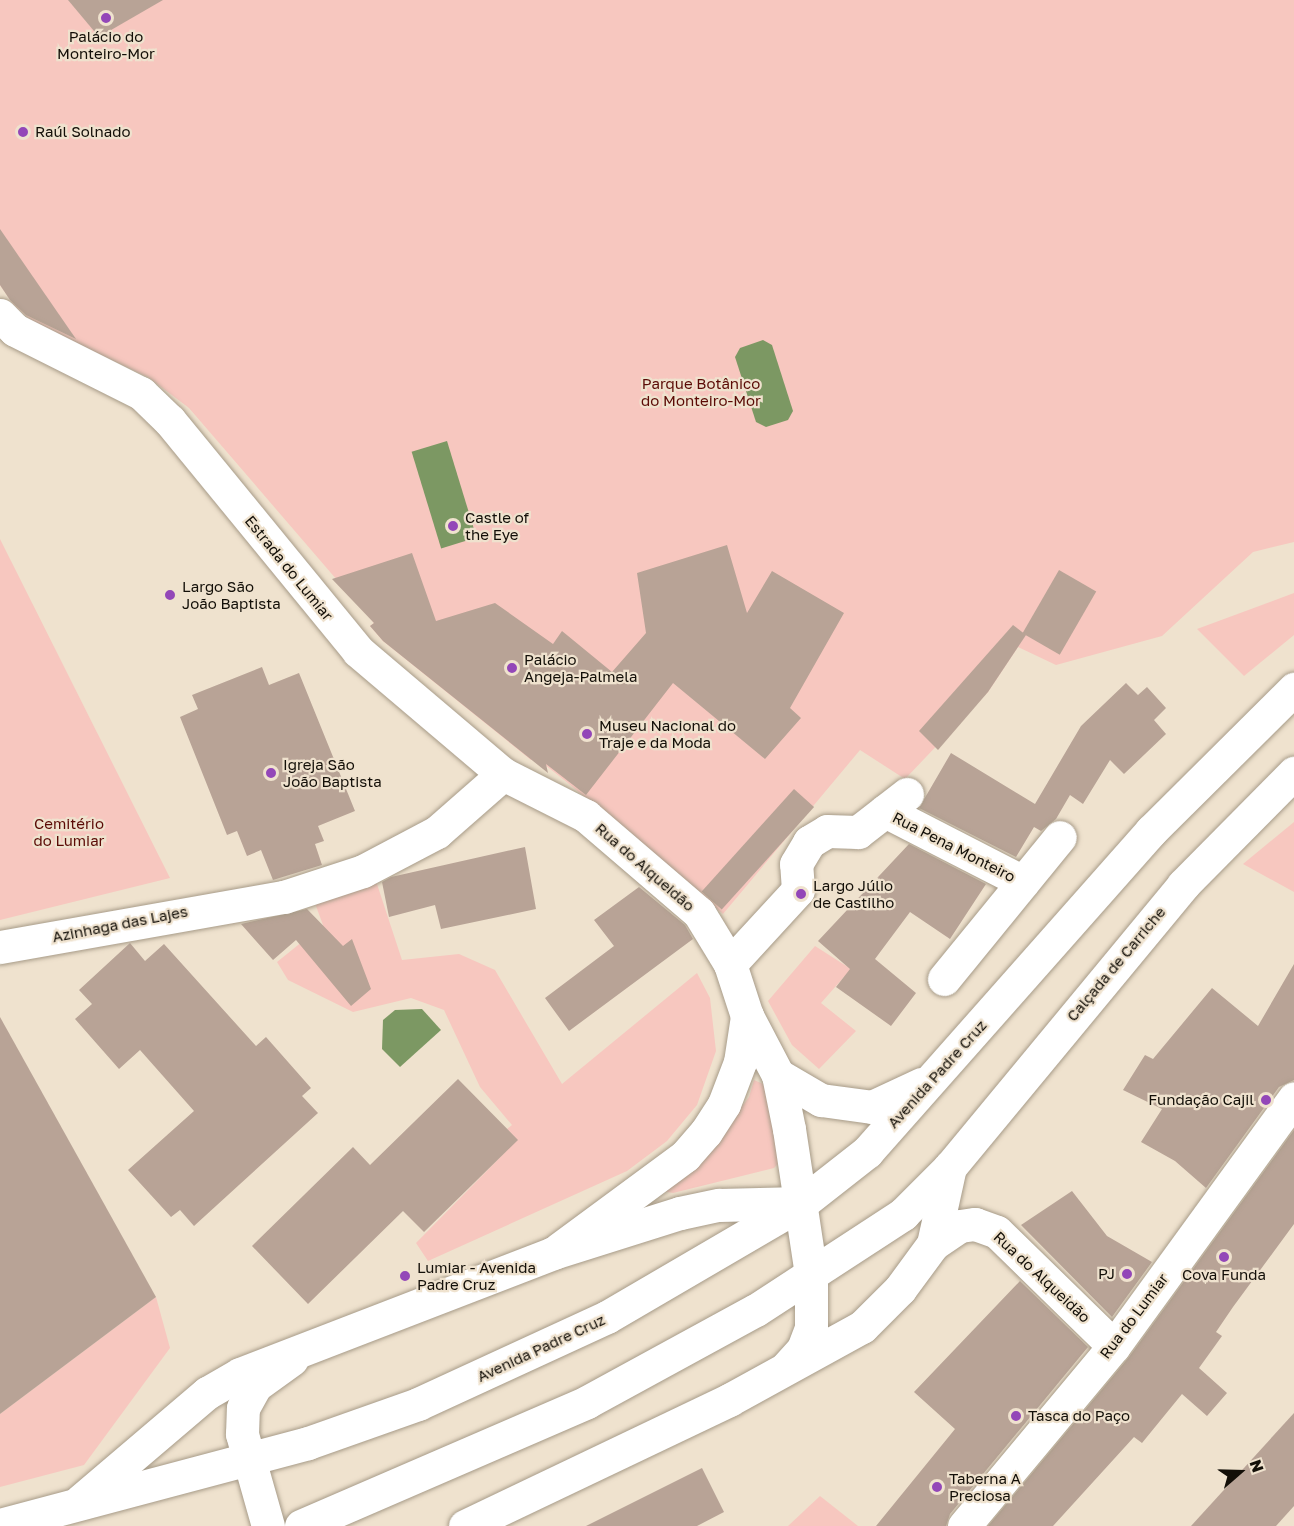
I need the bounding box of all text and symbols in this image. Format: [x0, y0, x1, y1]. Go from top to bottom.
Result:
marker: Palácio do Monteiro-Mor [99, 11, 113, 25]
place label: Palácio do Monteiro-Mor [57, 27, 155, 62]
place label: Raúl Solnado [35, 123, 130, 141]
marker: Raúl Solnado [16, 125, 30, 139]
park label: Parque Botânico do Monteiro-Mor [641, 374, 761, 409]
place label: Castle of the Eye [465, 508, 529, 543]
street label: Estrada do Lumiar [241, 512, 337, 624]
marker: Castle of the Eye [446, 519, 460, 533]
place label: Largo São João Baptista [182, 577, 281, 612]
marker: Largo São João Baptista [163, 588, 177, 602]
place label: Palácio Angeja-Palmela [524, 650, 638, 685]
marker: Palácio Angeja-Palmela [505, 661, 519, 675]
place label: Museu Nacional do Traje e da Moda [599, 716, 736, 751]
marker: Museu Nacional do Traje e da Moda [580, 727, 594, 741]
place label: Igreja São João Baptista [283, 755, 382, 790]
marker: Igreja São João Baptista [264, 766, 278, 780]
street label: Rua Pena Monteiro [890, 808, 1018, 886]
park label: Cemitério do Lumiar [34, 814, 104, 849]
street label: Rua do Alqueidão [592, 819, 698, 915]
place label: Largo Júlio de Castilho [813, 876, 894, 911]
marker: Largo Júlio de Castilho [794, 887, 808, 901]
street label: Azinhaga das Lajes [51, 902, 189, 946]
street label: Calçada de Carriche [1063, 903, 1169, 1025]
street label: Avenida Padre Cruz [884, 1016, 990, 1132]
place label: Fundação Cajil [1148, 1091, 1254, 1109]
marker: Fundação Cajil [1259, 1093, 1273, 1107]
street label: Rua do Alqueidão [990, 1228, 1094, 1326]
marker: Cova Funda [1217, 1250, 1231, 1264]
place label: Lumiar - Avenida Padre Cruz [417, 1258, 536, 1293]
place label: PJ [1098, 1265, 1115, 1283]
place label: Cova Funda [1182, 1266, 1266, 1284]
marker: PJ [1120, 1267, 1134, 1281]
marker: Lumiar - Avenida Padre Cruz [398, 1269, 412, 1283]
street label: Rua do Lumiar [1096, 1270, 1172, 1362]
street label: Avenida Padre Cruz [474, 1310, 608, 1386]
place label: Tasca do Paço [1028, 1407, 1130, 1425]
marker: Tasca do Paço [1009, 1409, 1023, 1423]
north arrow [1210, 1442, 1270, 1502]
text: N [1245, 1457, 1268, 1475]
place label: Taberna A Preciosa [949, 1469, 1021, 1504]
marker: Taberna A Preciosa [930, 1480, 944, 1494]

